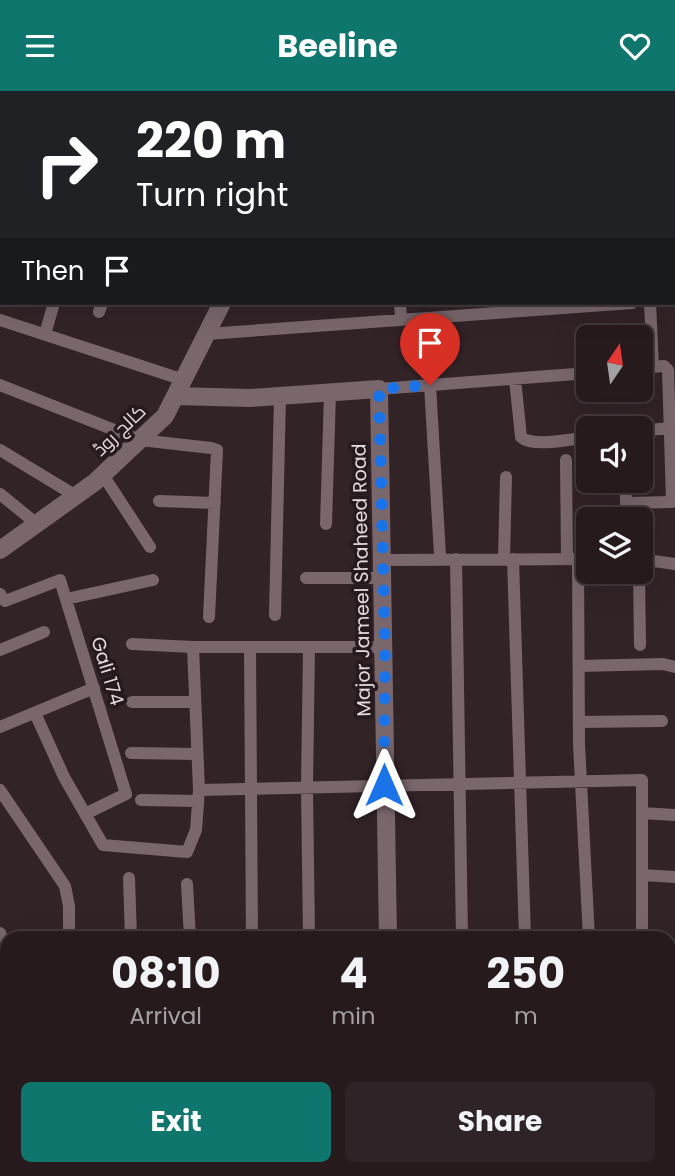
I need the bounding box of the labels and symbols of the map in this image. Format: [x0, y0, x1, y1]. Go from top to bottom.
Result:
pin [400, 313, 460, 385]
north arrow [576, 325, 653, 403]
street label: کالج روڈ [87, 398, 152, 462]
street label: Major Jameel Shaheed Road [346, 443, 377, 717]
street label: Gali 174 [84, 634, 131, 709]
position arrow [347, 748, 421, 822]

